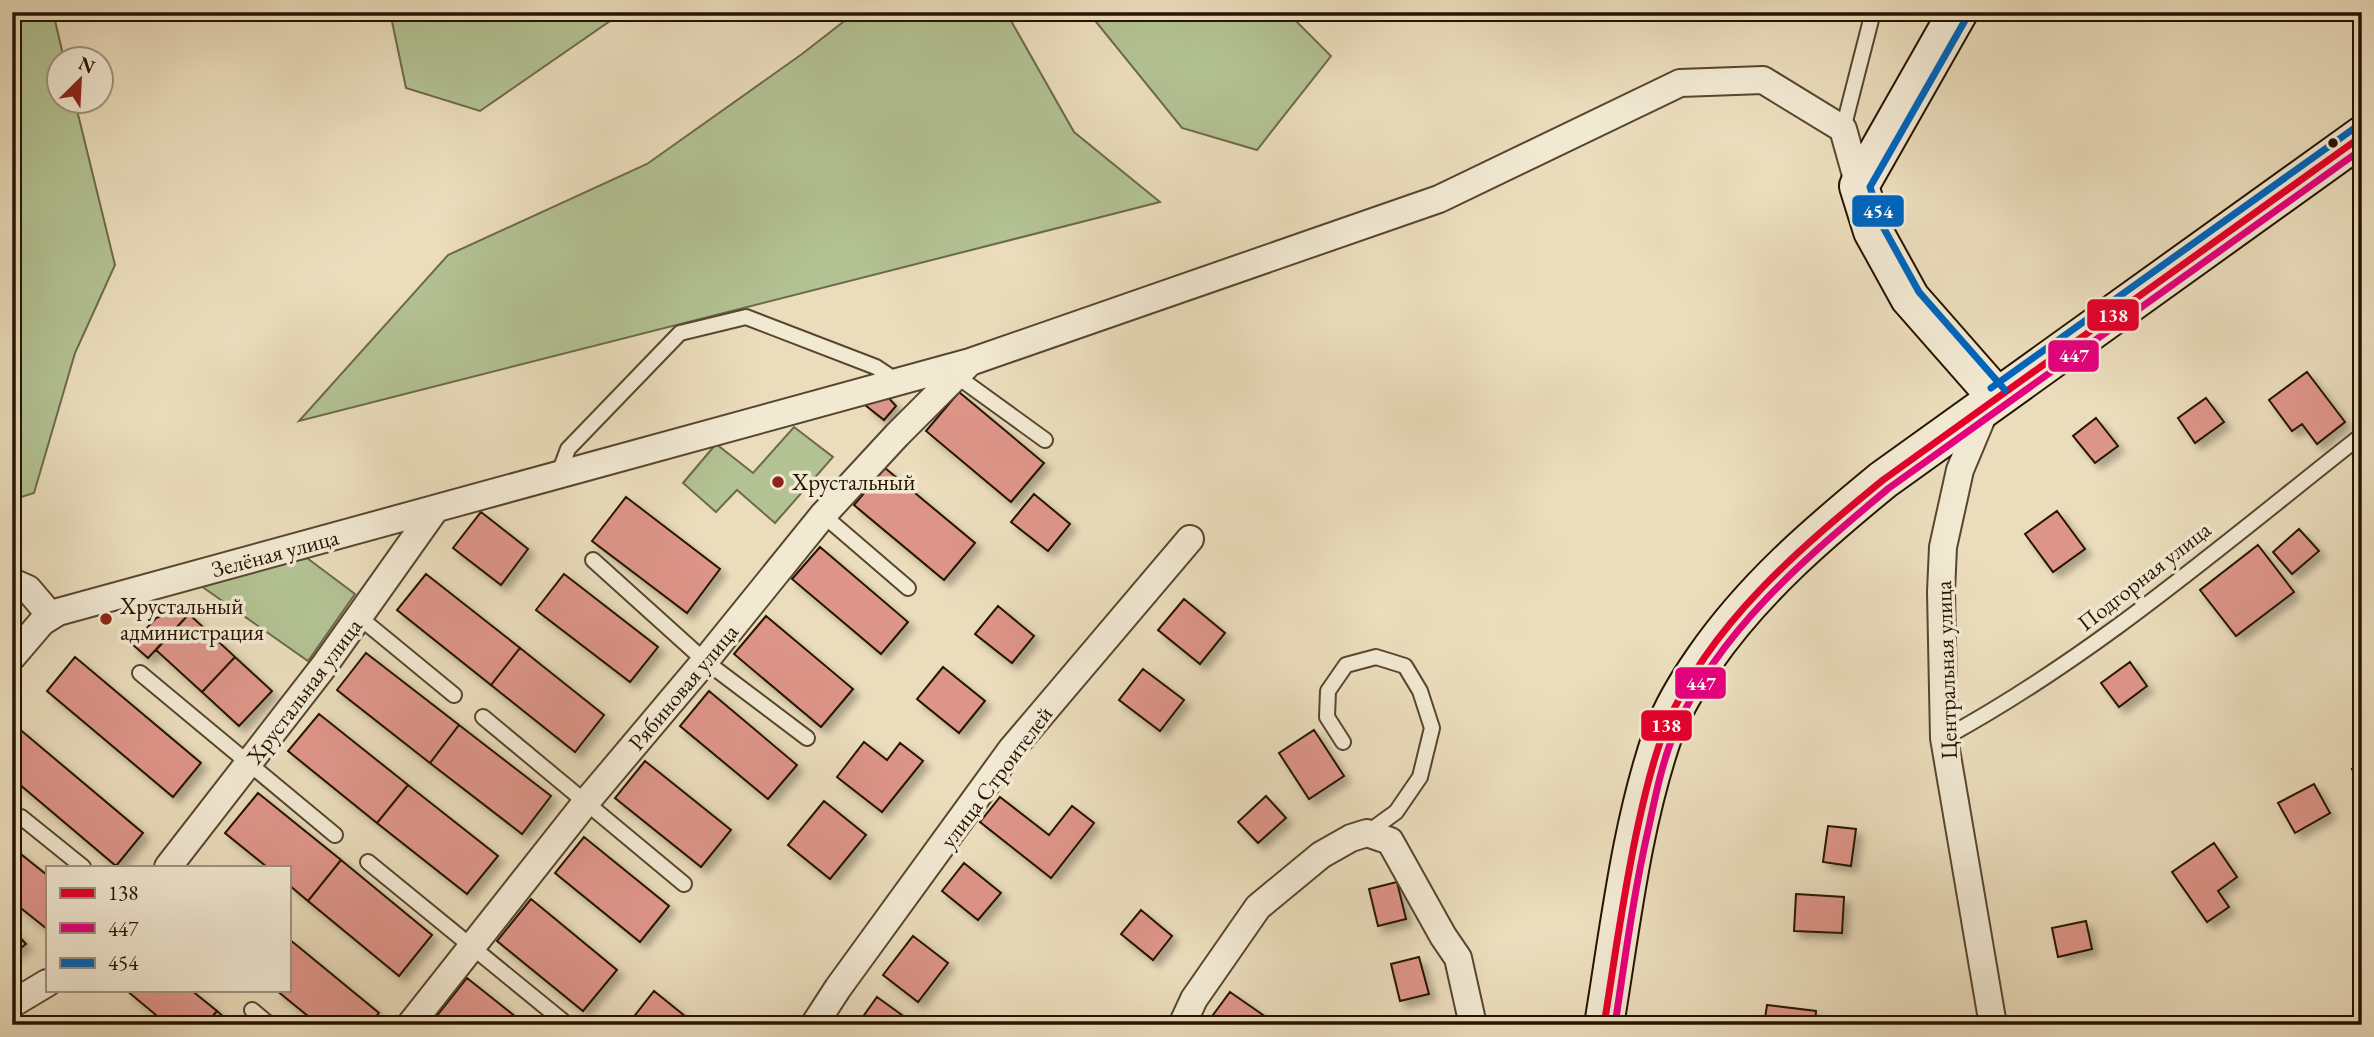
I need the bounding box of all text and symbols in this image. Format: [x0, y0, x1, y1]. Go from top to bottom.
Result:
north arrow [46, 46, 116, 116]
text: N [75, 50, 99, 80]
unlabelled marker [2326, 136, 2340, 150]
line badge: 454 [1851, 194, 1905, 228]
text: 454 [1863, 199, 1894, 224]
line badge: 138 [2086, 298, 2140, 332]
text: 138 [2098, 303, 2128, 328]
line badge: 447 [2047, 339, 2100, 373]
text: 447 [2059, 343, 2090, 368]
place label: Хрустальный [791, 467, 915, 497]
marker: Хрустальный [770, 474, 786, 490]
street label: Подгорная улица [2071, 514, 2218, 638]
street label: Зелёная улица [208, 521, 343, 584]
street label: Центральная улица [1928, 579, 1964, 760]
place label: Хрустальный администрация [119, 591, 264, 647]
marker: Хрустальный администрация [98, 611, 114, 627]
street label: Хрустальная улица [239, 612, 369, 771]
street label: Рябиновая улица [621, 617, 745, 757]
line badge: 447 [1674, 666, 1727, 700]
text: 447 [1686, 671, 1717, 696]
street label: улица Строителей [933, 700, 1059, 854]
line badge: 138 [1640, 709, 1693, 742]
text: 138 [1651, 713, 1681, 738]
legend [46, 866, 290, 992]
text: 138 [108, 879, 138, 906]
text: 447 [108, 915, 139, 942]
text: 454 [108, 949, 139, 976]

